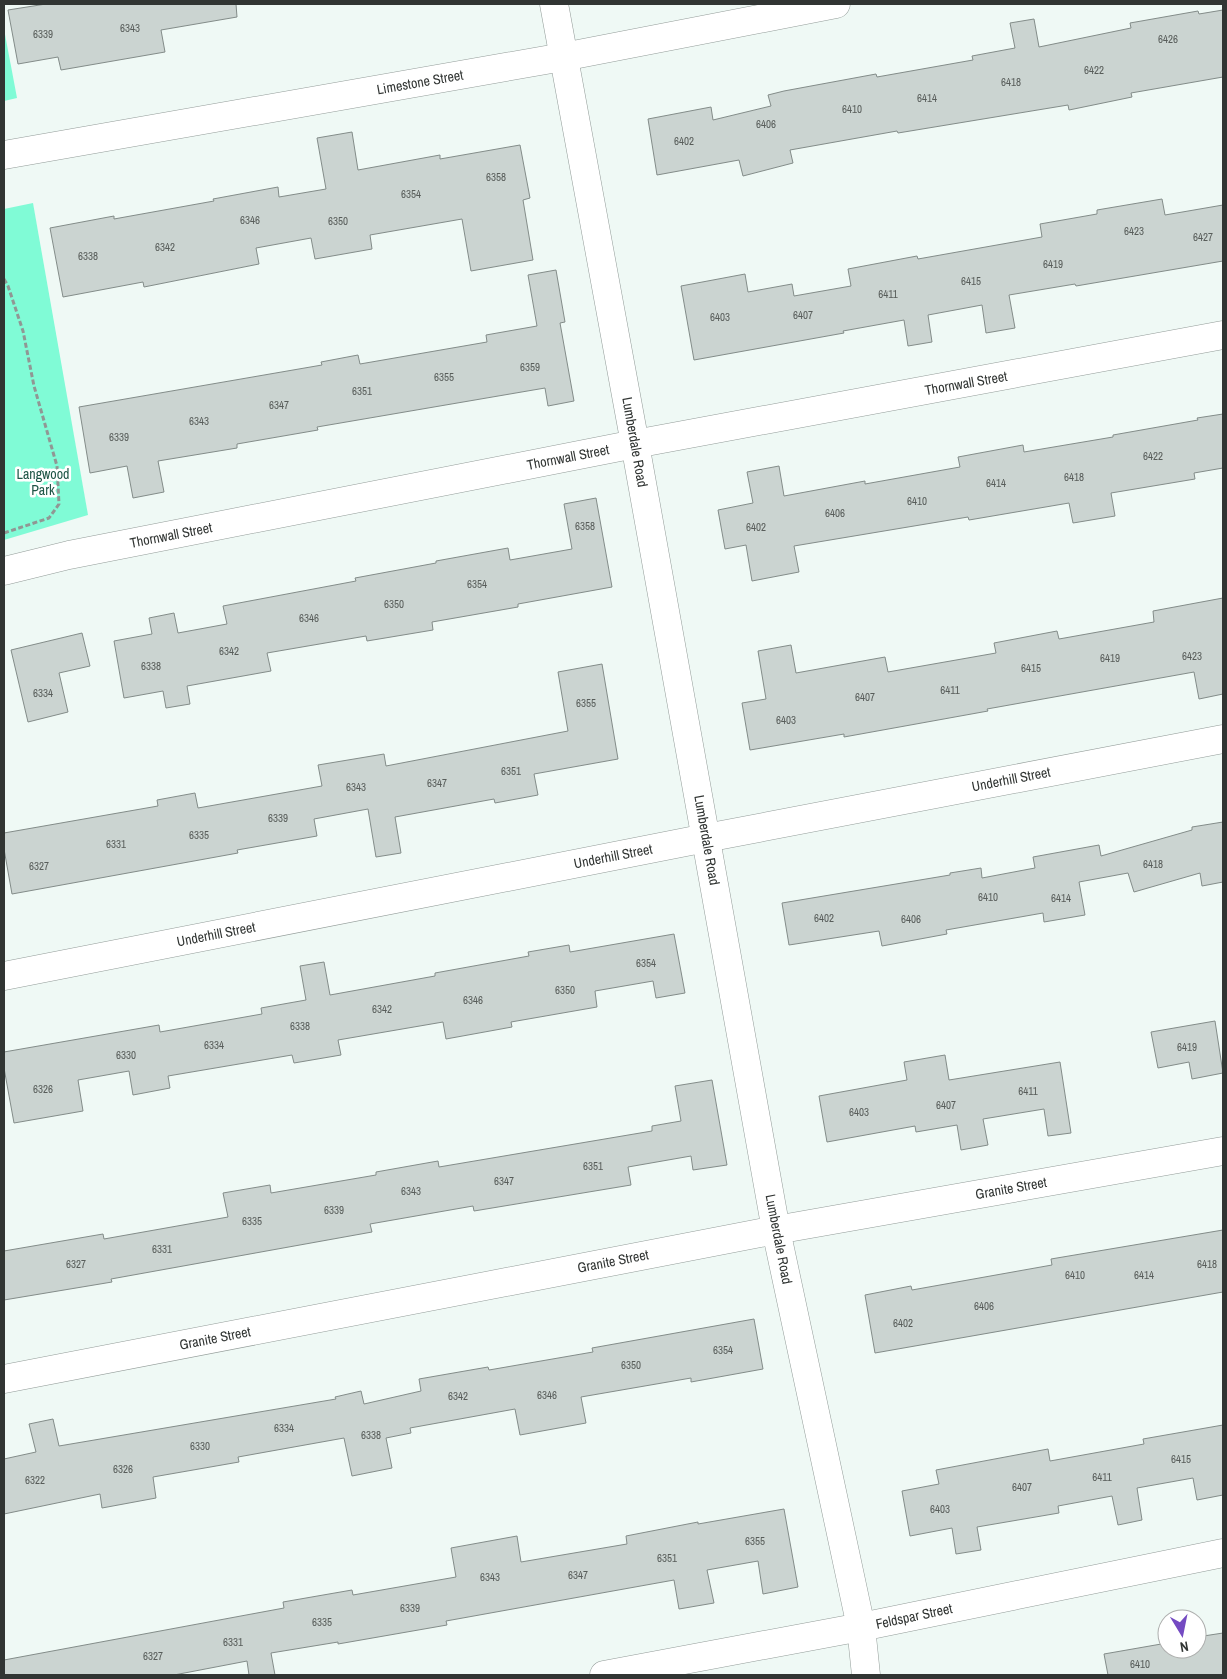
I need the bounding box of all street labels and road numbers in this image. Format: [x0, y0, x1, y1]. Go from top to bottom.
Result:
street label: Limestone Street [375, 66, 465, 98]
street label: Thornwall Street [923, 367, 1009, 399]
street label: Lumberdale Road [618, 395, 652, 489]
street label: Thornwall Street [525, 440, 611, 474]
street label: Thornwall Street [128, 518, 214, 552]
street label: Underhill Street [970, 763, 1052, 795]
street label: Lumberdale Road [690, 793, 724, 887]
street label: Underhill Street [572, 840, 654, 872]
street label: Underhill Street [175, 918, 257, 950]
street label: Granite Street [974, 1173, 1048, 1203]
street label: Lumberdale Road [761, 1192, 797, 1286]
street label: Granite Street [576, 1245, 650, 1277]
street label: Granite Street [178, 1322, 252, 1354]
street label: Feldspar Street [874, 1599, 954, 1633]

